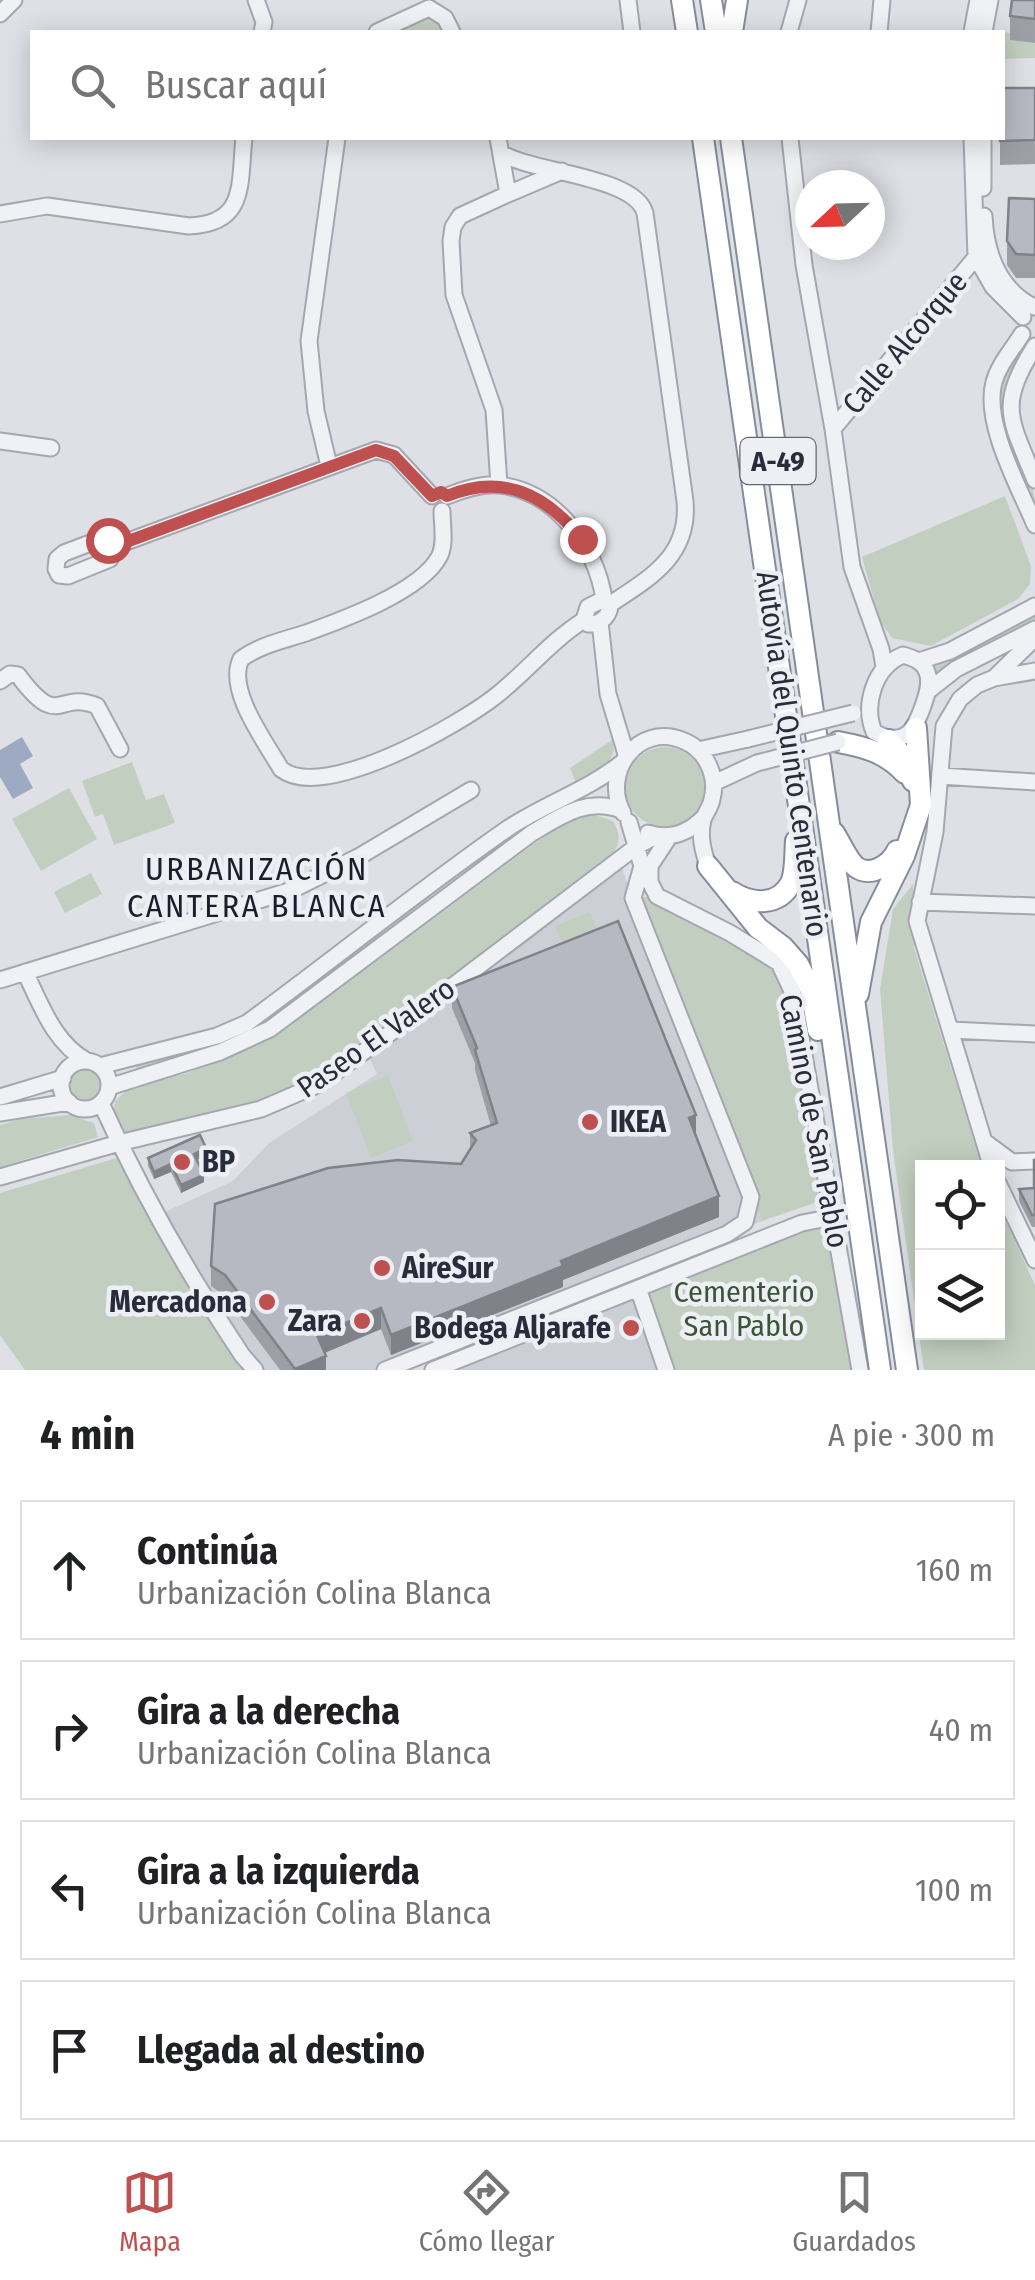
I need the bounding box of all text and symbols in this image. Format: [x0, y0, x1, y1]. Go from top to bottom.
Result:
search box [30, 30, 1005, 140]
icon: search [65, 58, 120, 113]
text: Buscar aquí [145, 62, 327, 108]
north arrow [795, 170, 885, 260]
street label: Calle Alcorque [835, 265, 975, 421]
road number: A-49 [740, 438, 816, 484]
route end [560, 517, 606, 563]
route start [86, 518, 132, 564]
street label: Autovía del Quinto Centenario [749, 569, 835, 939]
district label: URBANIZACIÓN CANTERA BLANCA [127, 850, 387, 925]
street label: Paseo El Valero [290, 970, 462, 1106]
street label: Camino de San Pablo [772, 991, 856, 1251]
place label: IKEA [610, 1104, 667, 1140]
marker: IKEA [579, 1111, 601, 1133]
place label: BP [202, 1144, 235, 1180]
marker: BP [171, 1151, 193, 1173]
map controls [915, 1160, 1005, 1340]
button: locate [915, 1160, 1005, 1250]
place label: AireSur [401, 1250, 495, 1286]
button: layers [915, 1250, 1005, 1340]
marker: AireSur [371, 1257, 393, 1279]
park label: Cementerio San Pablo [673, 1274, 815, 1344]
place label: Mercadona [109, 1284, 247, 1320]
marker: Mercadona [256, 1291, 278, 1313]
place label: Zara [288, 1303, 342, 1339]
marker: Zara [351, 1310, 373, 1332]
place label: Bodega Aljarafe [414, 1310, 611, 1346]
marker: Bodega Aljarafe [620, 1317, 642, 1339]
text: 4 min [40, 1410, 135, 1460]
text: A pie · 300 m [828, 1416, 995, 1454]
text: Continúa [137, 1528, 278, 1574]
icon: ahead [42, 1543, 97, 1598]
text: 160 m [916, 1551, 993, 1589]
text: Urbanización Colina Blanca [137, 1574, 492, 1612]
text: Gira a la derecha [137, 1688, 400, 1734]
icon: right [42, 1703, 97, 1758]
text: 40 m [929, 1711, 993, 1749]
text: Urbanización Colina Blanca [137, 1734, 492, 1772]
text: Gira a la izquierda [137, 1848, 420, 1894]
icon: left [42, 1863, 97, 1918]
text: 100 m [915, 1871, 993, 1909]
text: Urbanización Colina Blanca [137, 1894, 492, 1932]
icon: arrive [42, 2023, 97, 2078]
text: Llegada al destino [137, 2027, 425, 2073]
tab: Mapa [119, 2165, 181, 2258]
tab: Cómo llegar [419, 2165, 554, 2258]
tab: Guardados [792, 2165, 916, 2258]

